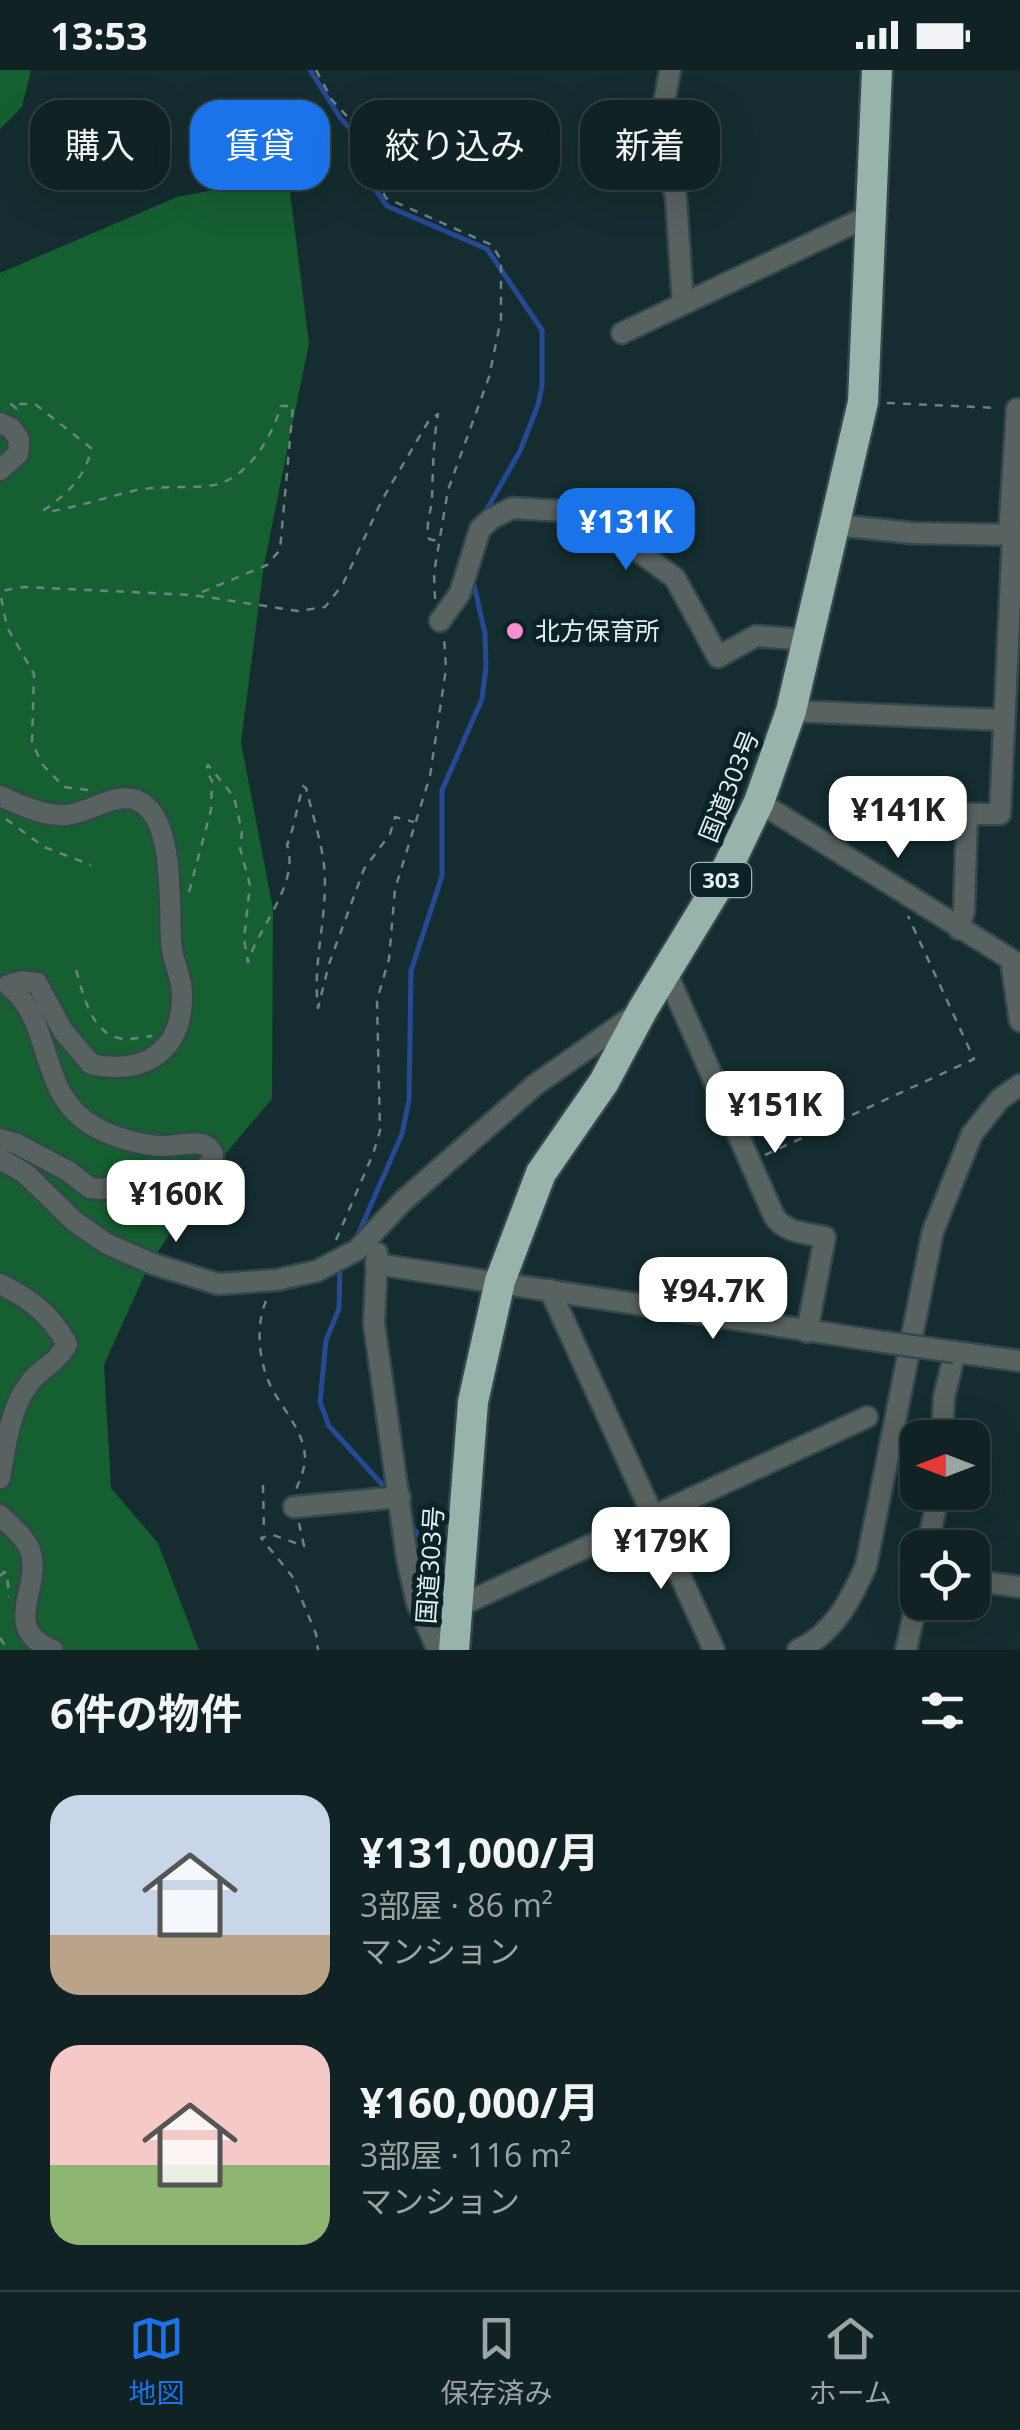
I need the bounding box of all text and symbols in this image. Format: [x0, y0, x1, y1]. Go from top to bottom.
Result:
text: 13:53 [50, 9, 148, 61]
chip: 購入 [30, 100, 170, 190]
chip: 賃貸 [190, 100, 330, 190]
chip: 絞り込み [350, 100, 560, 190]
chip: 新着 [580, 100, 720, 190]
pin: ¥131K [556, 488, 696, 573]
text: ¥131K [579, 499, 673, 542]
place label: 北方保育所 [535, 613, 660, 647]
marker: 北方保育所 [504, 620, 526, 642]
street label: 国道303号 [690, 725, 766, 847]
pin: ¥141K [828, 776, 968, 861]
text: ¥141K [851, 787, 945, 830]
road number: 303 [691, 863, 751, 897]
pin: ¥151K [705, 1071, 845, 1156]
text: ¥151K [728, 1082, 822, 1125]
pin: ¥160K [106, 1160, 246, 1245]
text: ¥160K [129, 1171, 223, 1214]
pin: ¥94.7K [632, 1257, 794, 1342]
text: ¥94.7K [661, 1268, 765, 1311]
north arrow [900, 1420, 990, 1510]
map controls [900, 1420, 990, 1620]
street label: 国道303号 [408, 1505, 450, 1625]
pin: ¥179K [591, 1507, 731, 1592]
text: ¥179K [614, 1518, 708, 1561]
button: locate [900, 1530, 990, 1620]
icon: filters [915, 1683, 970, 1738]
text: 6件の物件 [50, 1684, 242, 1741]
text: ¥131,000/月 [360, 1823, 599, 1880]
icon: home [130, 1835, 250, 1955]
text: 3部屋 · 86 m² [360, 1883, 553, 1926]
text: マンション [360, 1929, 520, 1972]
text: ¥160,000/月 [360, 2073, 599, 2130]
icon: home [130, 2085, 250, 2205]
text: 3部屋 · 116 m² [360, 2133, 571, 2176]
text: マンション [360, 2179, 520, 2222]
tab: 地図 [128, 2311, 184, 2411]
tab: 保存済み [440, 2311, 552, 2411]
tab: ホーム [809, 2311, 892, 2411]

